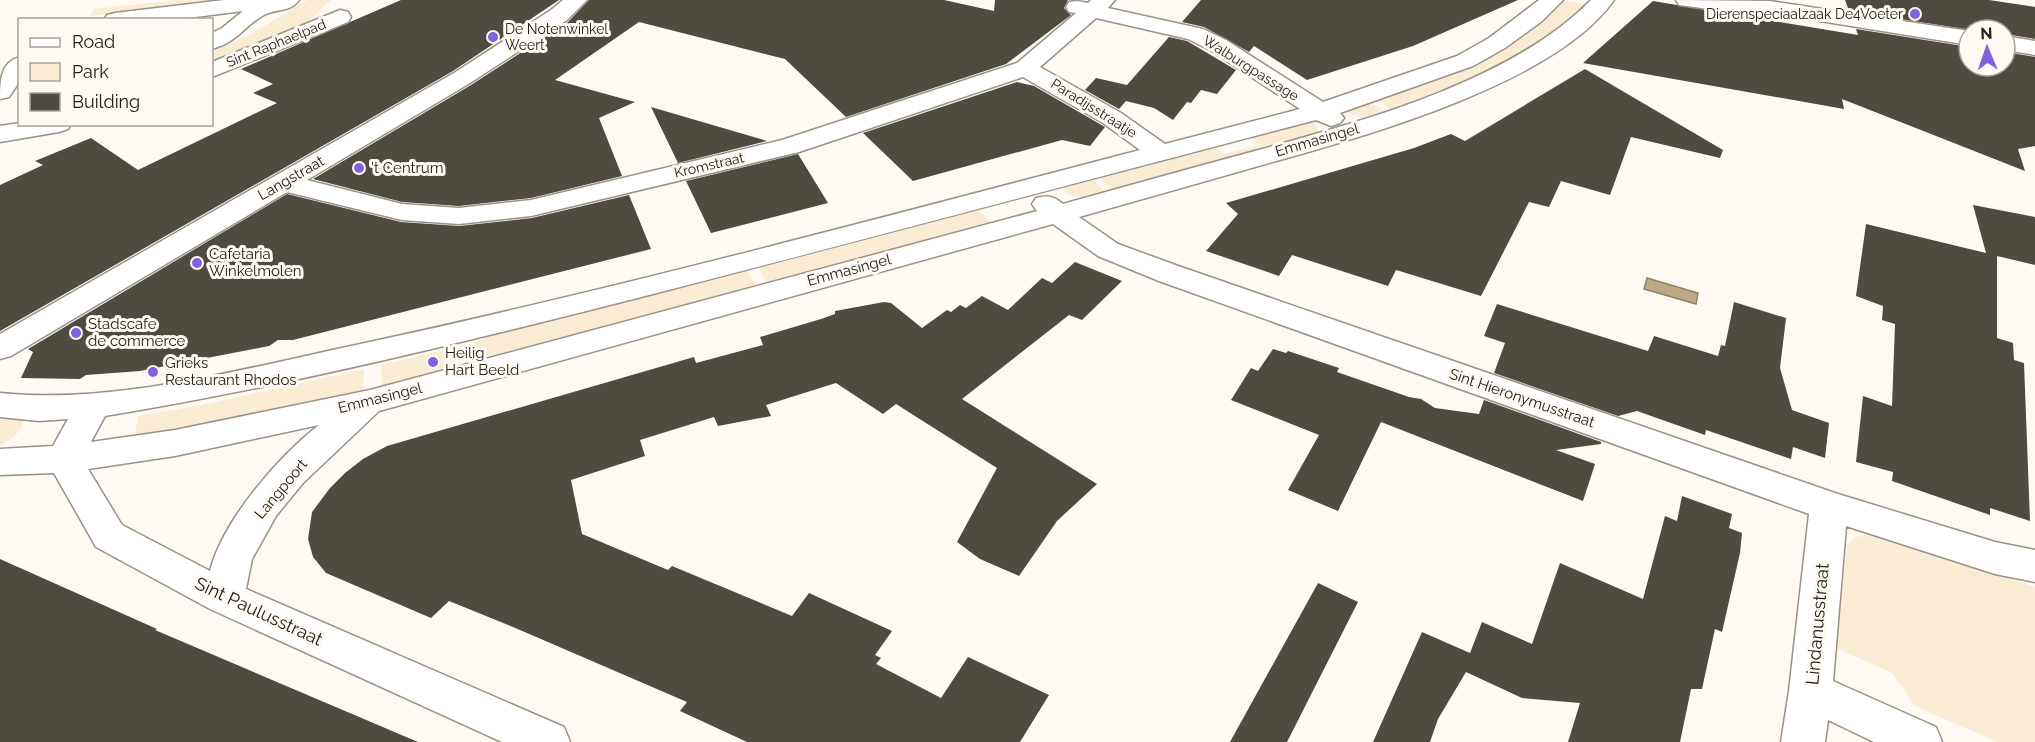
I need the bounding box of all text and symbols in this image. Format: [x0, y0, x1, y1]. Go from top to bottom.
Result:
place label: Dierenspeciaalzaak De4Voeter [1706, 6, 1903, 22]
marker: Dierenspeciaalzaak De4Voeter [1908, 7, 1922, 21]
street label: Sint Raphaelpad [224, 16, 328, 70]
legend [18, 18, 213, 126]
north arrow [1957, 18, 2017, 78]
place label: De Notenwinkel Weert [505, 21, 608, 53]
text: N [1980, 24, 1993, 43]
marker: De Notenwinkel Weert [486, 30, 500, 44]
text: Road [72, 31, 115, 52]
street label: Walburgpassage [1200, 32, 1302, 104]
text: Park [72, 61, 109, 82]
street label: Paradijsstraatje [1048, 75, 1140, 141]
text: Building [72, 91, 140, 112]
street label: Emmasingel [1273, 119, 1362, 161]
street label: Kromstraat [673, 149, 746, 181]
street label: Langstraat [255, 152, 327, 204]
place label: 't Centrum [371, 159, 444, 177]
marker: 't Centrum [352, 161, 366, 175]
place label: Cafetaria Winkelmolen [209, 245, 301, 280]
street label: Emmasingel [805, 250, 894, 290]
marker: Cafetaria Winkelmolen [190, 256, 204, 270]
place label: Stadscafe de commerce [88, 315, 186, 350]
marker: Stadscafe de commerce [69, 326, 83, 340]
place label: Heilig Hart Beeld [445, 344, 519, 379]
place label: Grieks Restaurant Rhodos [165, 354, 297, 389]
marker: Heilig Hart Beeld [426, 355, 440, 369]
marker: Grieks Restaurant Rhodos [146, 365, 160, 379]
street label: Sint Hieronymusstraat [1447, 365, 1597, 431]
street label: Emmasingel [336, 379, 425, 417]
street label: Langpoort [251, 456, 311, 522]
street label: Lindanusstraat [1801, 562, 1833, 686]
street label: Sint Paulusstraat [192, 572, 326, 650]

